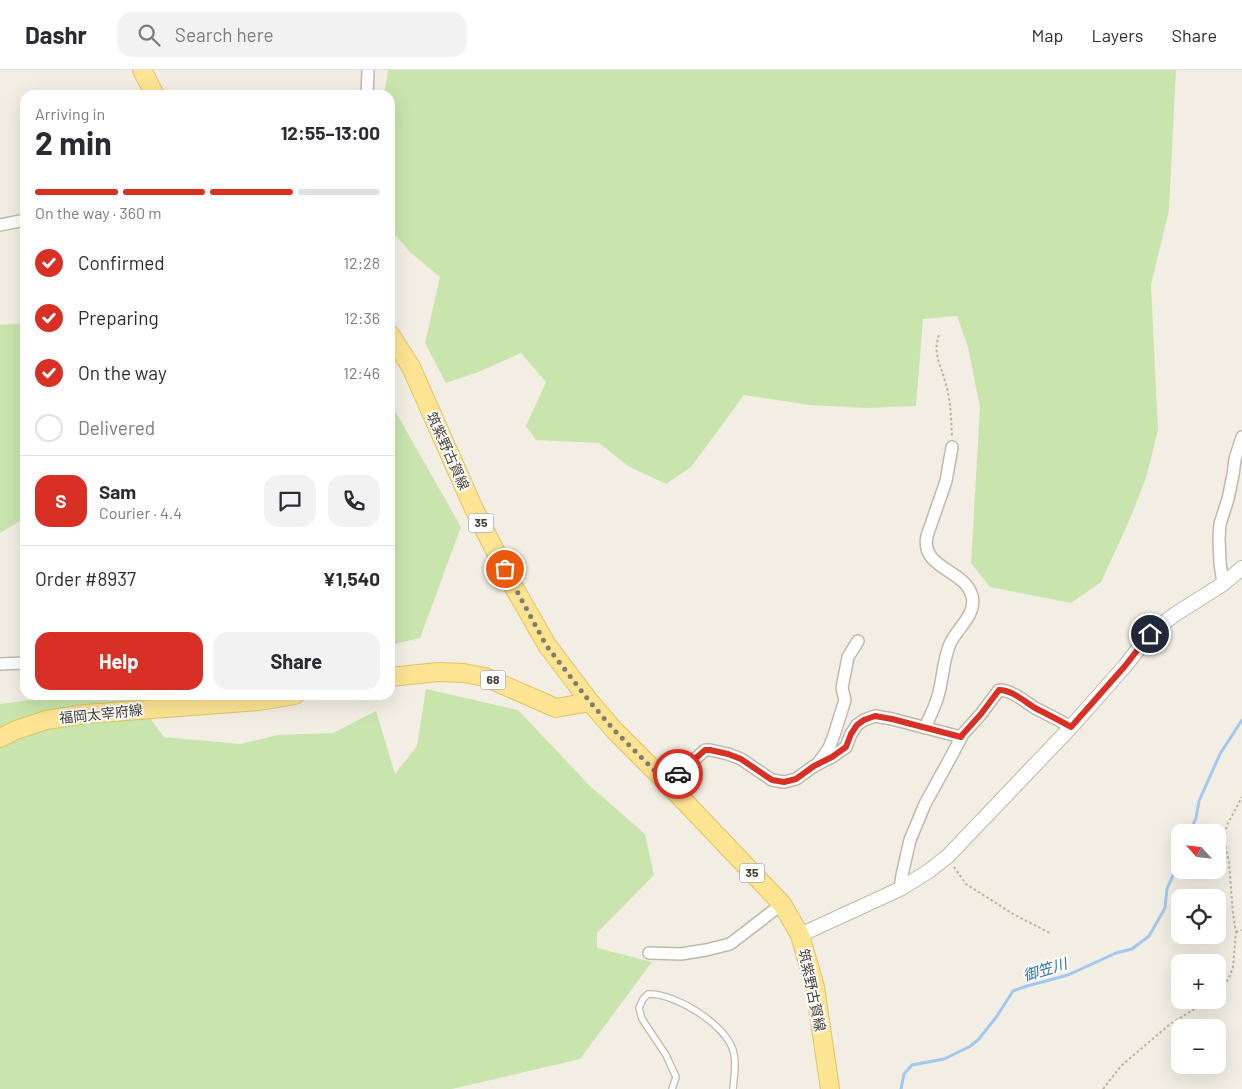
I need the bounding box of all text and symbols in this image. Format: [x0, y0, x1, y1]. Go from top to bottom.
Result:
search box [117, 12, 467, 57]
text: Dashr [25, 20, 87, 49]
icon: search [135, 21, 163, 49]
text: Search here [175, 23, 274, 46]
text: Map [1031, 24, 1063, 46]
text: Layers [1091, 24, 1144, 46]
text: Share [1172, 24, 1217, 46]
text: Arriving in [35, 104, 105, 123]
text: 12:55–13:00 [281, 121, 380, 144]
text: 2 min [35, 123, 112, 161]
text: On the way · 360 m [35, 203, 161, 222]
icon: check [35, 249, 63, 277]
text: Confirmed [78, 251, 165, 274]
text: 12:28 [343, 253, 380, 272]
icon: check [35, 304, 63, 332]
text: Preparing [78, 306, 159, 329]
text: 12:36 [344, 308, 380, 327]
icon: check [35, 359, 63, 387]
text: On the way [78, 361, 167, 384]
text: 12:46 [343, 363, 380, 382]
street label: 筑紫野古賀線 [424, 409, 473, 493]
text: Delivered [78, 416, 155, 439]
button: chat [264, 475, 316, 527]
button: phone [328, 475, 380, 527]
text: Sam [99, 480, 136, 503]
text: S [55, 489, 67, 512]
text: Courier · 4.4 [99, 503, 182, 522]
road number: 35 [468, 513, 494, 532]
pin [484, 548, 526, 590]
icon: bag [491, 555, 519, 583]
text: Order #8937 [35, 567, 136, 590]
text: ¥1,540 [323, 567, 380, 590]
pin [1129, 613, 1171, 655]
icon: home [1136, 620, 1164, 648]
button: Help [35, 632, 203, 690]
button: Share [213, 632, 380, 690]
road number: 68 [480, 670, 506, 690]
street label: 福岡太宰府線 [58, 701, 144, 726]
courier [653, 749, 703, 799]
icon: car [664, 760, 692, 788]
north arrow [1171, 824, 1226, 879]
map controls [1171, 824, 1226, 1074]
road number: 35 [740, 864, 764, 882]
button: locate [1171, 889, 1226, 944]
street label: 筑紫野古賀線 [795, 947, 830, 1033]
water label: 御笠川 [1021, 953, 1071, 984]
button: + [1171, 954, 1226, 1009]
button: − [1171, 1019, 1226, 1074]

